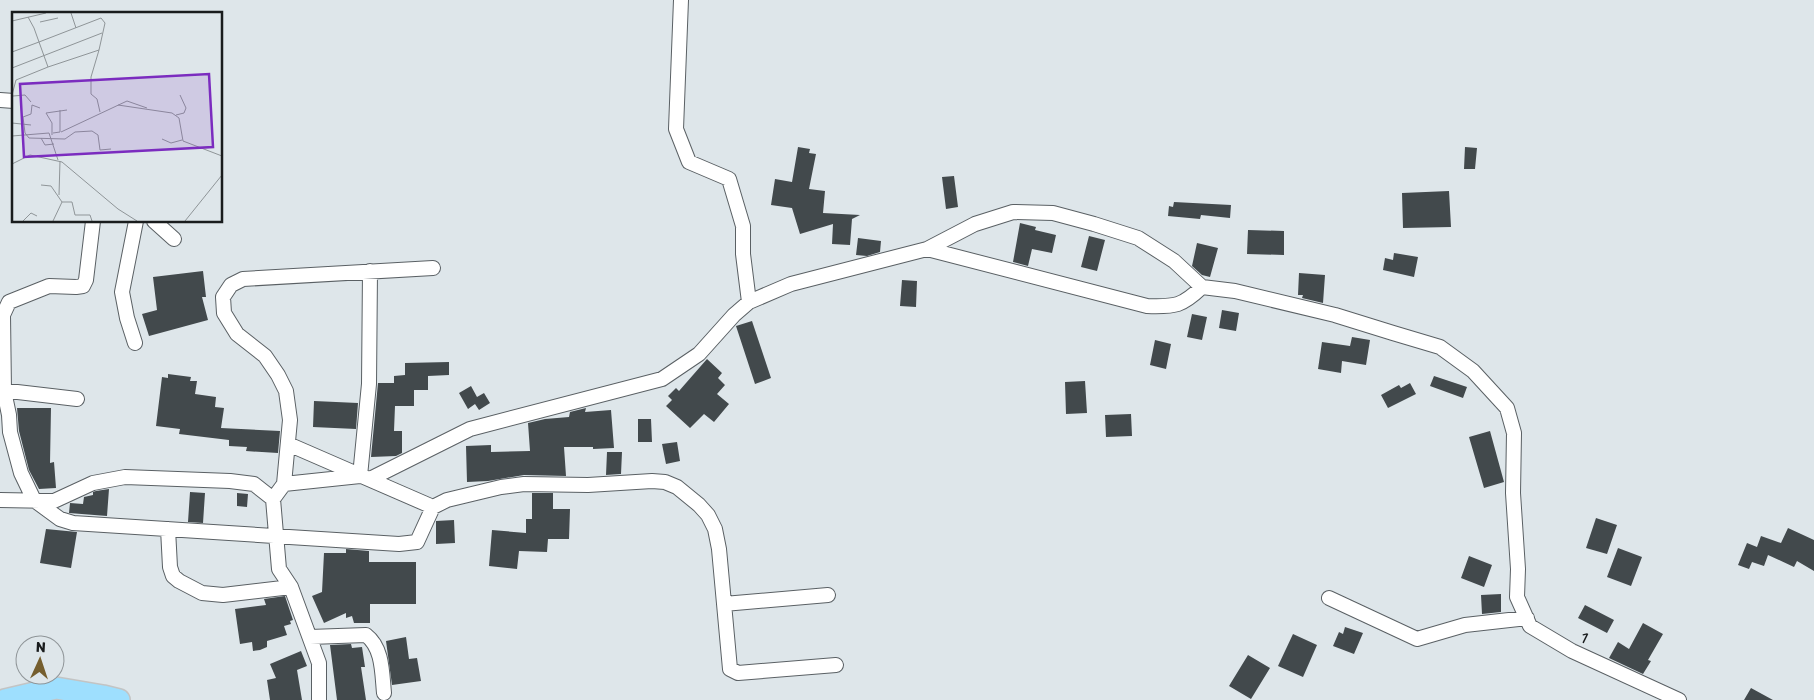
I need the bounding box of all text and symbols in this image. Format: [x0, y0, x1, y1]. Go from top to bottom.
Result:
inset map [12, 12, 222, 222]
street label: 1 [1577, 629, 1591, 647]
north arrow [15, 635, 65, 685]
text: N [35, 639, 46, 656]

